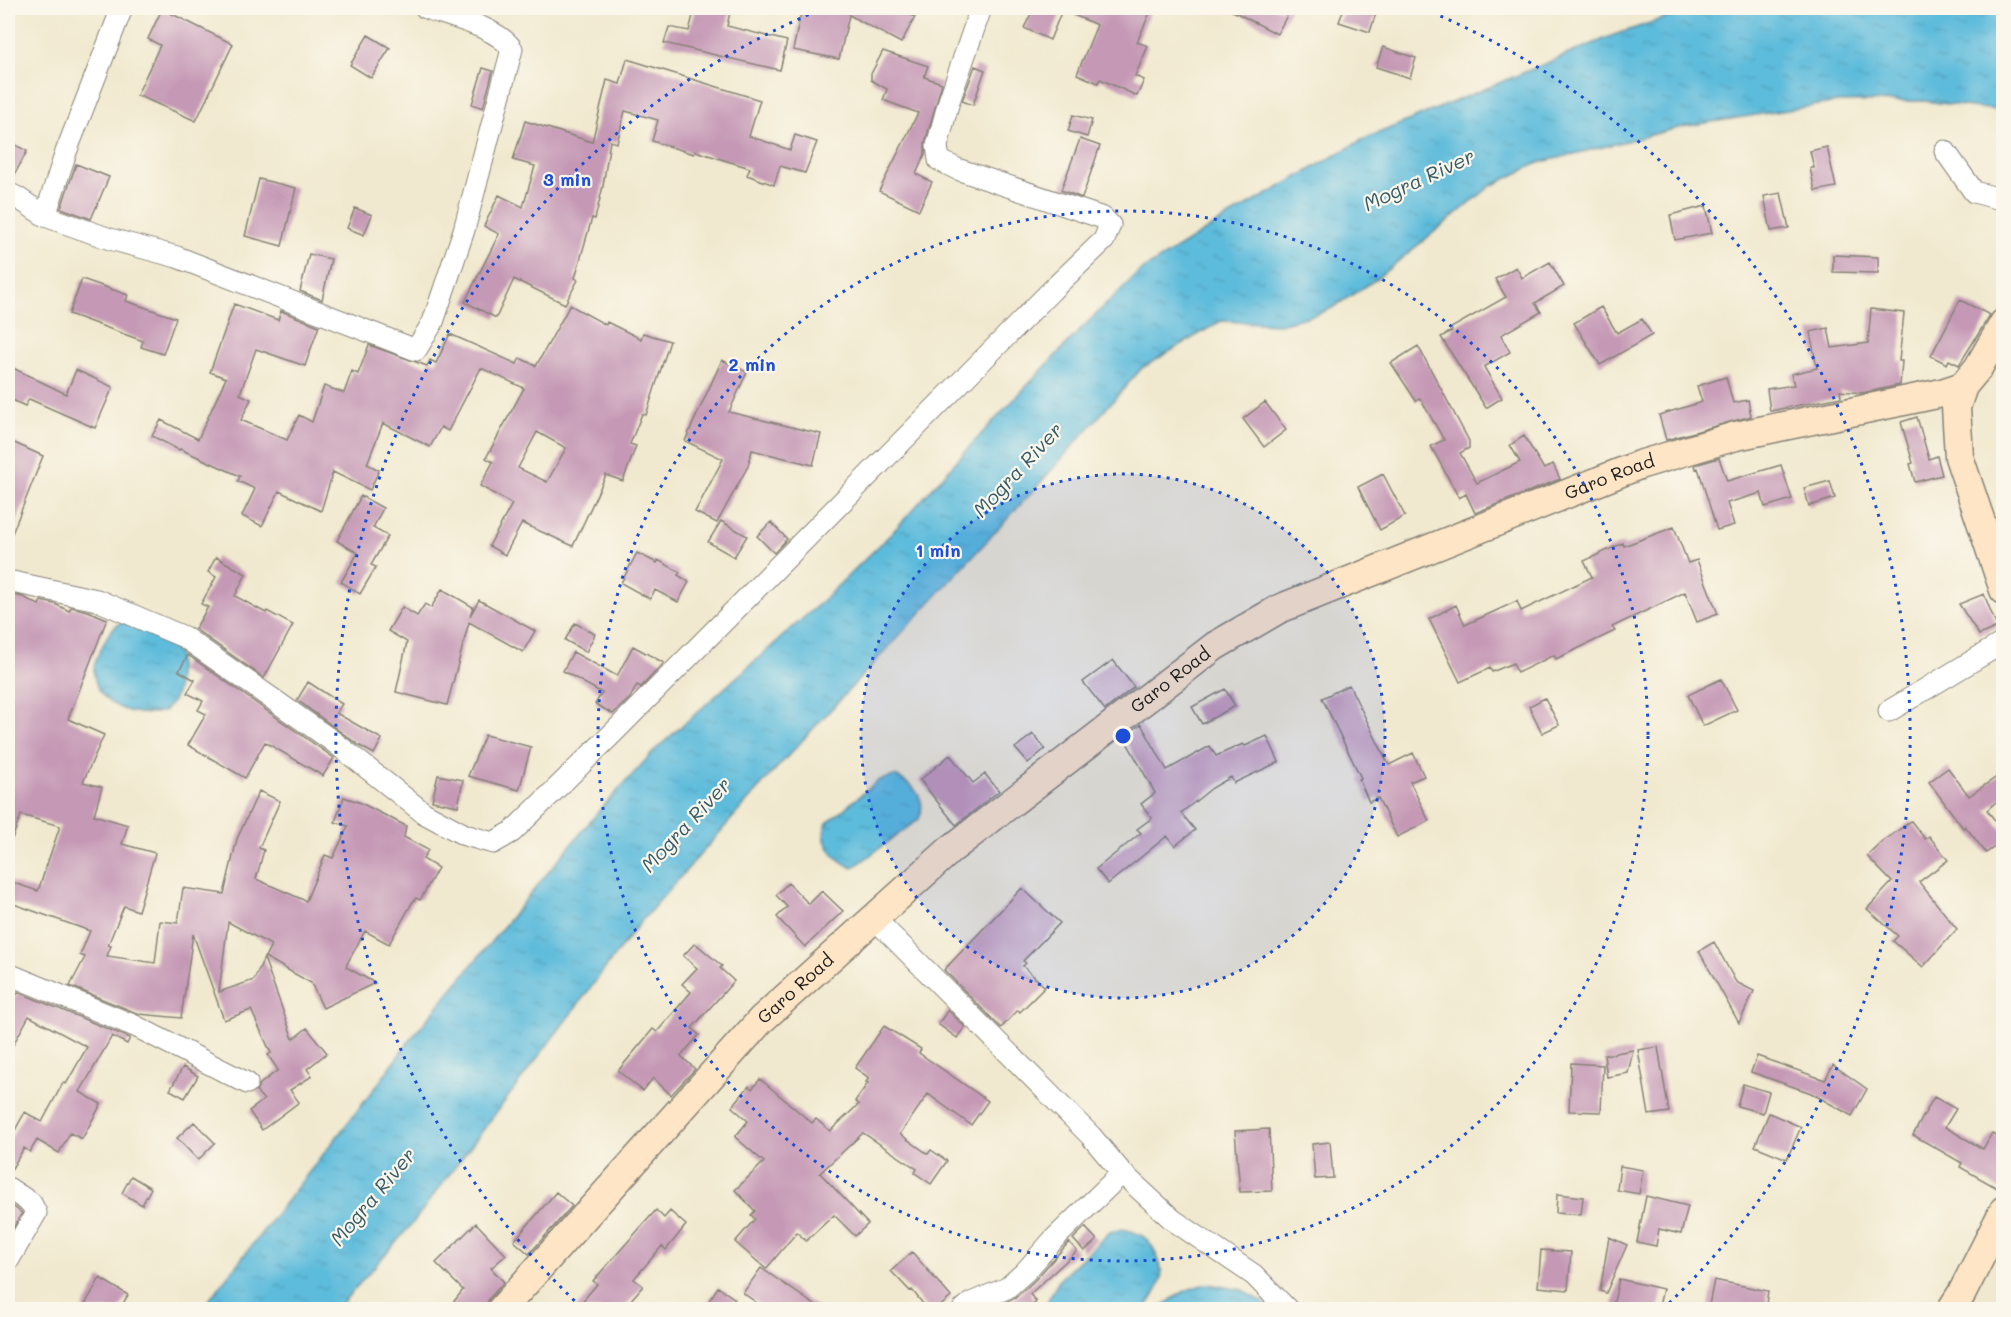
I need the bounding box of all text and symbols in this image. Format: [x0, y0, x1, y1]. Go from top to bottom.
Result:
water label: Mogra River [1359, 142, 1479, 216]
text: 3 min [543, 167, 591, 191]
text: 2 min [728, 352, 776, 376]
water label: Mogra River [967, 416, 1068, 522]
street label: Garo Road [1561, 448, 1657, 505]
text: 1 min [915, 538, 961, 562]
street label: Garo Road [1125, 641, 1215, 718]
centre of rings [1113, 726, 1133, 746]
water label: Mogra River [635, 771, 736, 877]
street label: Garo Road [752, 947, 838, 1029]
water label: Mogra River [324, 1142, 421, 1251]

